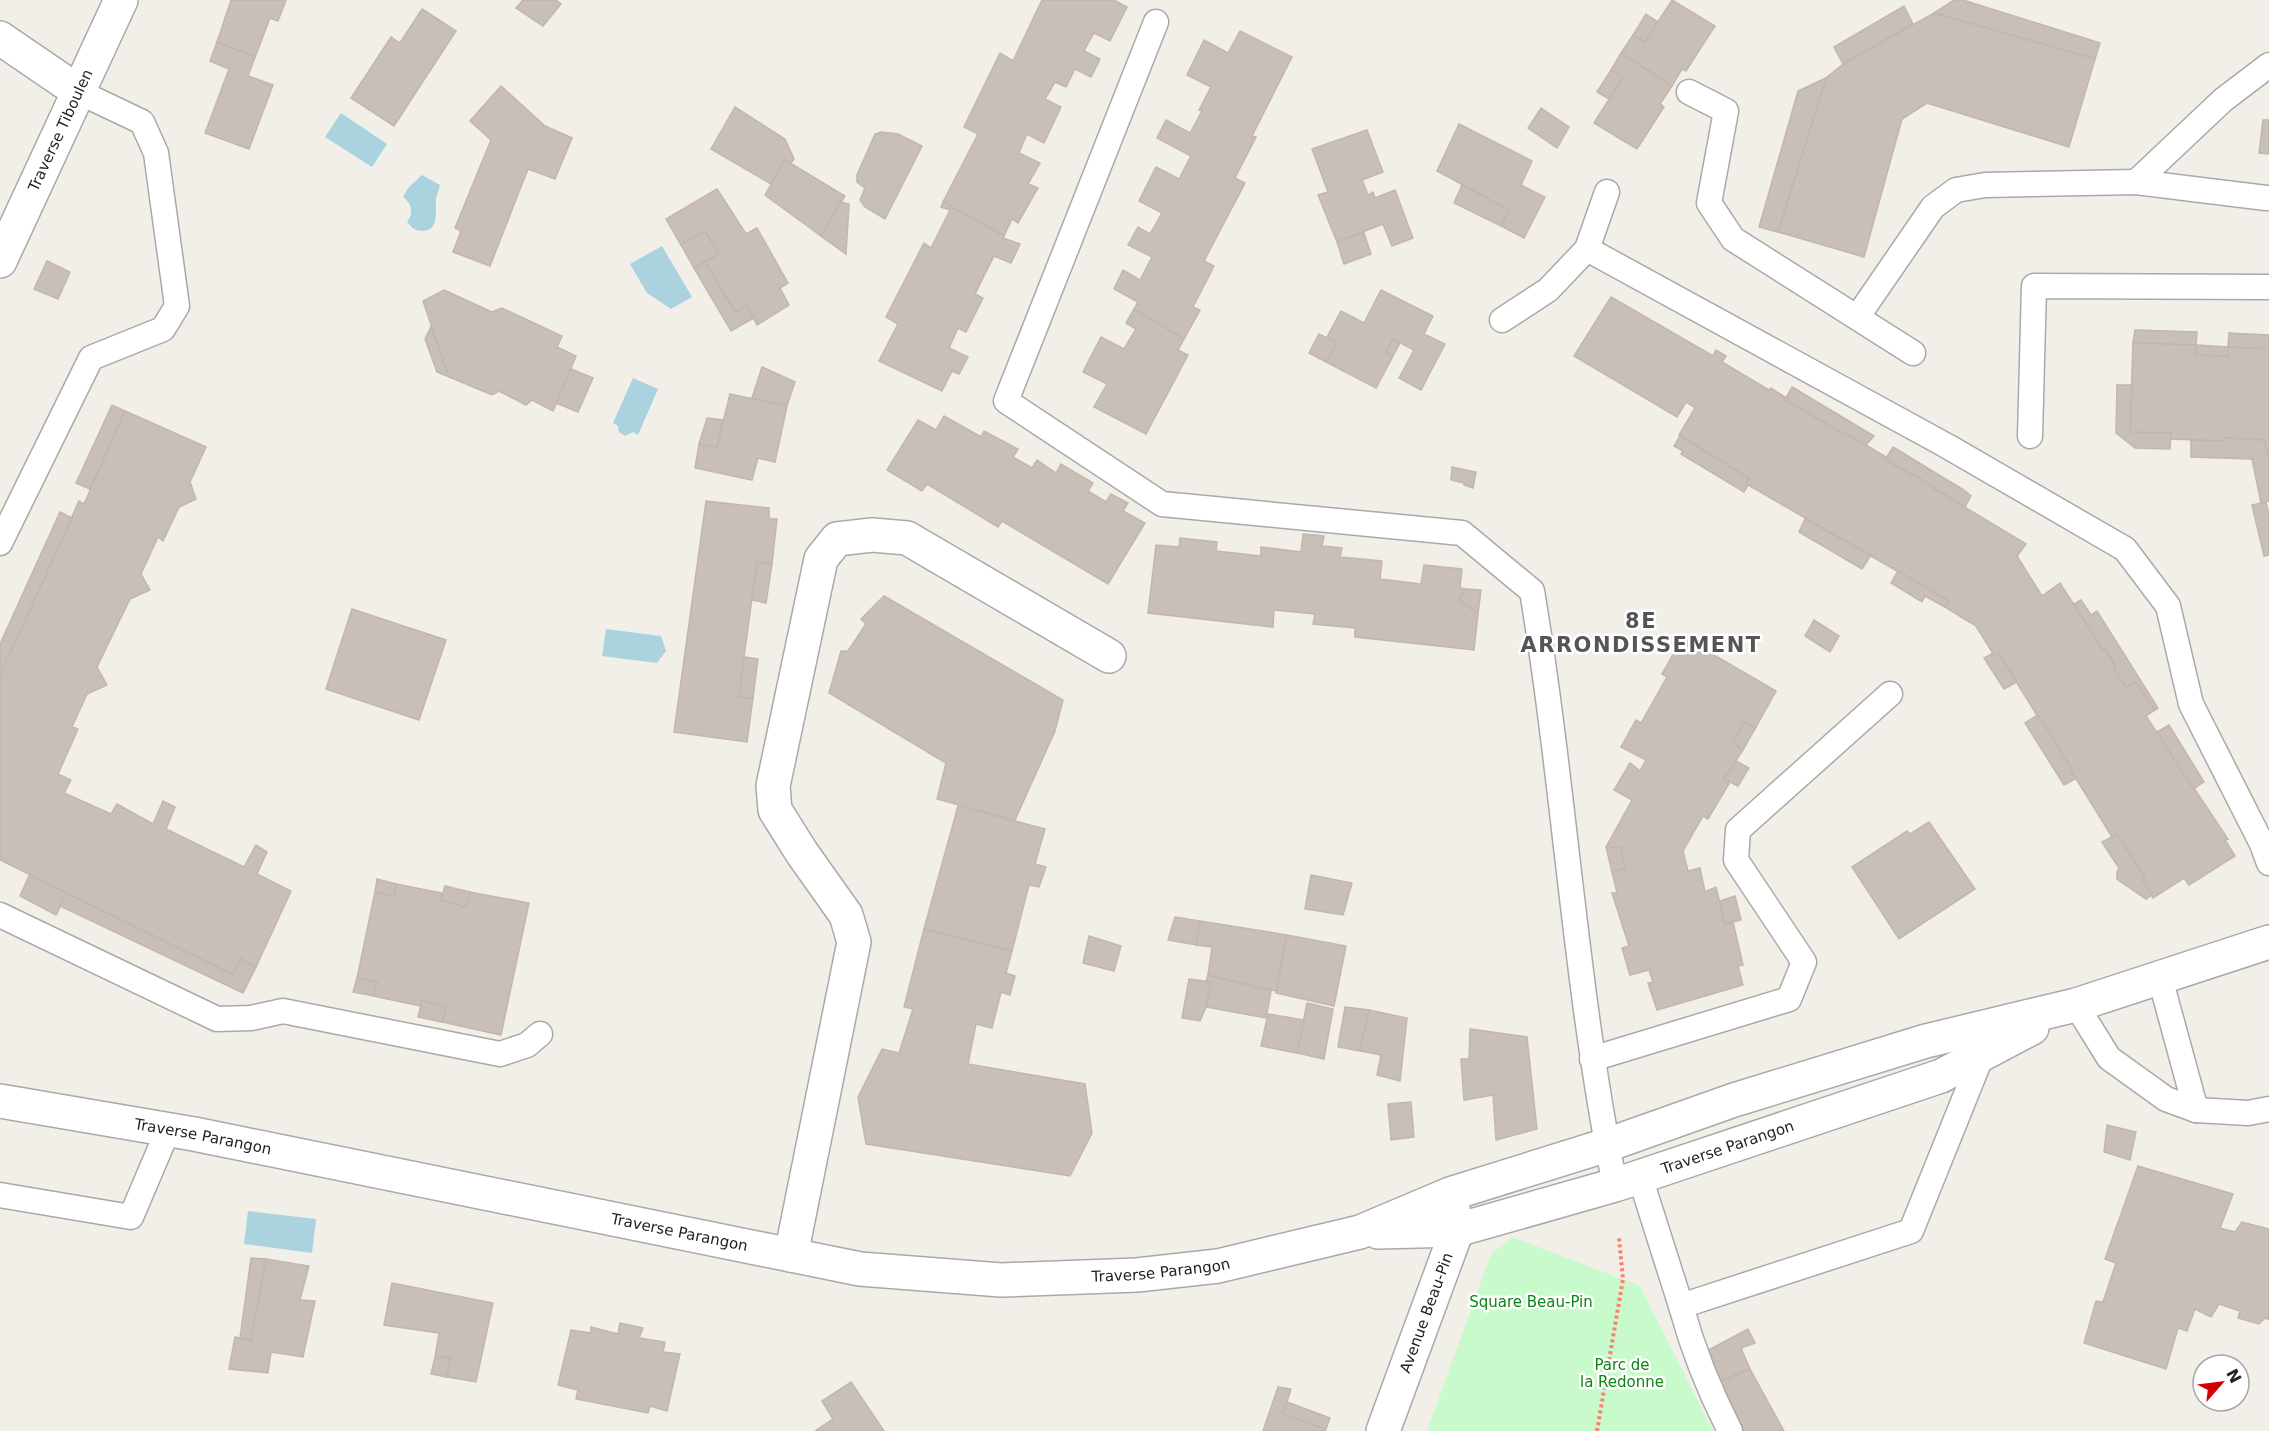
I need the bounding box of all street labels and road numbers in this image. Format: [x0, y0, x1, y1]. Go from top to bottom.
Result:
street label: Traverse Tiboulen [24, 66, 97, 195]
street label: Traverse Parangon [132, 1115, 273, 1158]
street label: Traverse Parangon [1658, 1117, 1796, 1178]
street label: Traverse Parangon [608, 1210, 749, 1255]
street label: Avenue Beau-Pin [1396, 1250, 1457, 1375]
street label: Traverse Parangon [1090, 1254, 1232, 1286]

